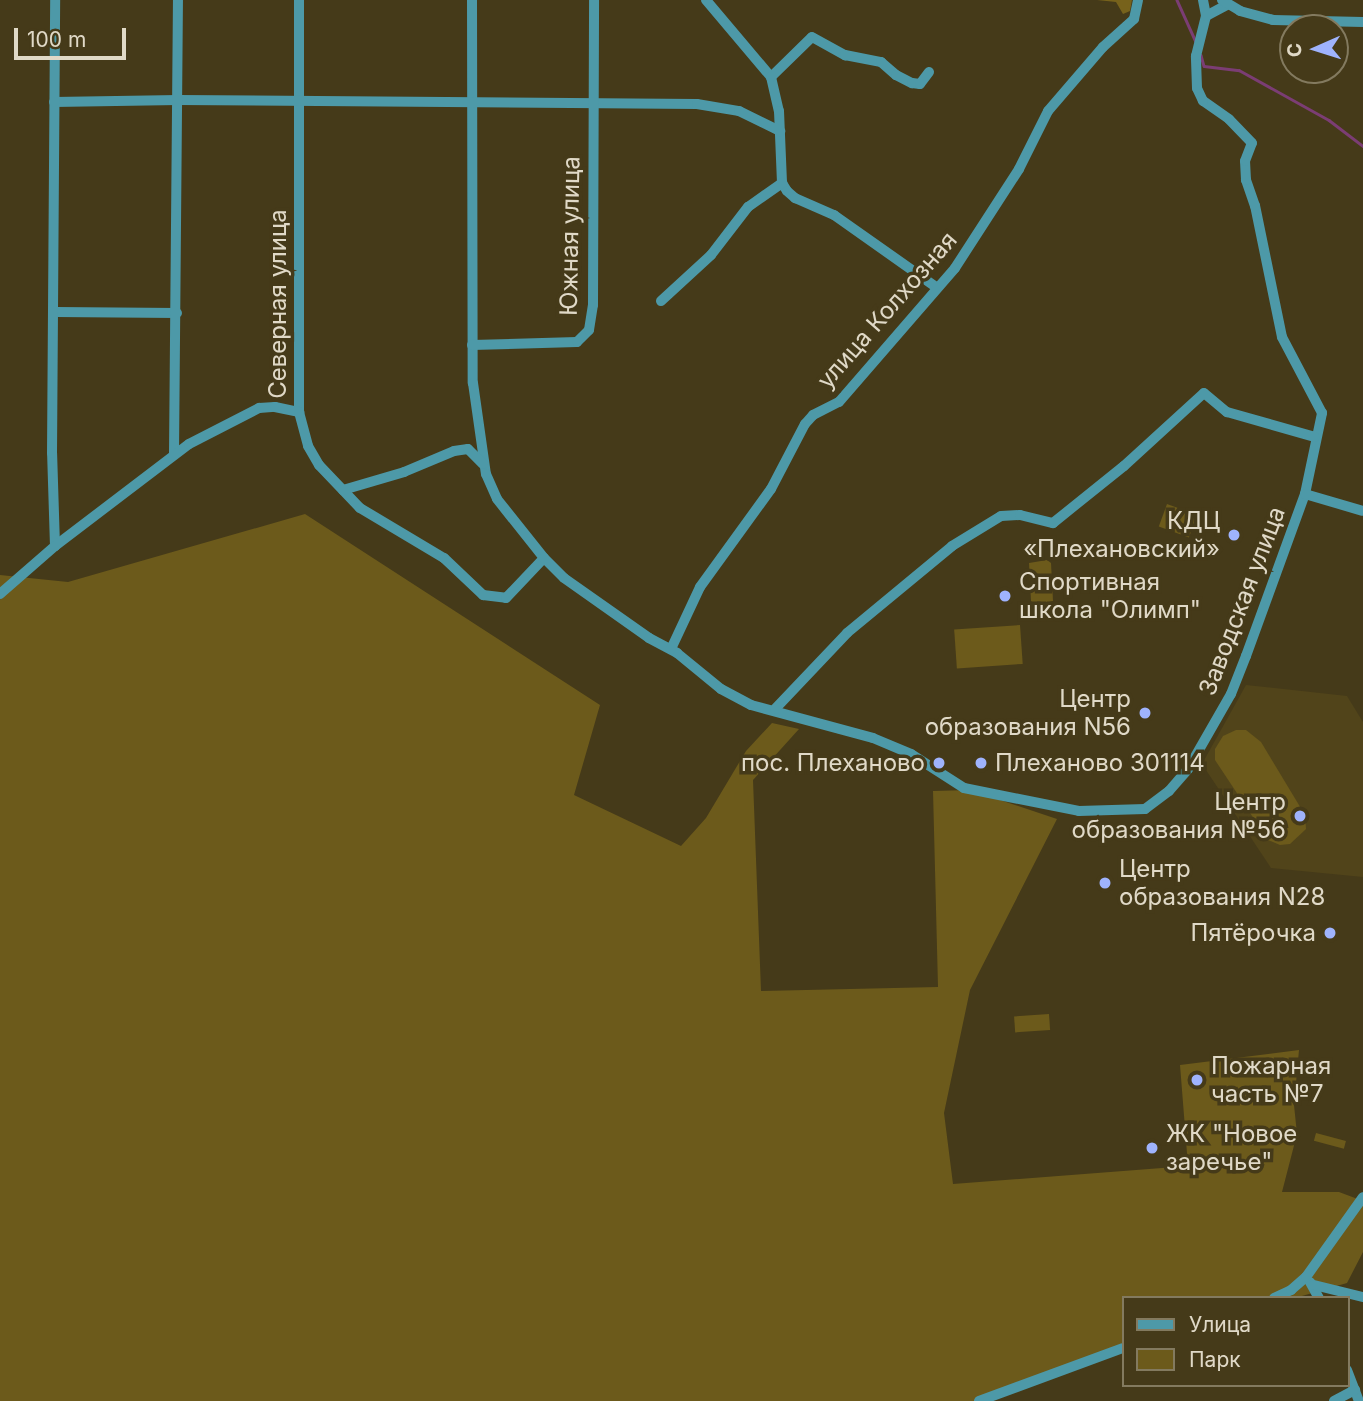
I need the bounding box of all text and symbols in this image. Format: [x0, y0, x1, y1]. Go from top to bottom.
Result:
scale bar [18, 14, 130, 58]
north arrow [1279, 14, 1349, 84]
text: 100 m [27, 27, 86, 52]
text: С [1283, 42, 1306, 58]
street label: Южная улица [554, 156, 586, 316]
street label: Северная улица [264, 209, 292, 399]
street label: улица Колхозная [811, 226, 963, 394]
street label: Заводская улица [1193, 503, 1291, 699]
place label: КДЦ «Плехановский» [1023, 507, 1220, 563]
marker: КДЦ «Плехановский» [1226, 527, 1242, 543]
place label: Спортивная школа "Олимп" [1019, 568, 1201, 624]
marker: Спортивная школа "Олимп" [997, 588, 1013, 604]
place label: Центр образования N56 [925, 685, 1131, 741]
marker: Центр образования N56 [1137, 705, 1153, 721]
place label: пос. Плеханово [741, 749, 925, 777]
place label: Плеханово 301114 [995, 749, 1205, 777]
marker: пос. Плеханово [931, 755, 947, 771]
marker: Плеханово 301114 [973, 755, 989, 771]
place label: Центр образования №56 [1072, 788, 1286, 844]
marker: Центр образования №56 [1292, 808, 1308, 824]
place label: Центр образования N28 [1119, 855, 1325, 911]
marker: Центр образования N28 [1097, 875, 1113, 891]
place label: Пятёрочка [1190, 919, 1316, 947]
marker: Пятёрочка [1322, 925, 1338, 941]
place label: Пожарная часть №7 [1211, 1052, 1331, 1108]
marker: Пожарная часть №7 [1189, 1072, 1205, 1088]
place label: ЖК "Новое заречье" [1166, 1120, 1297, 1176]
marker: ЖК "Новое заречье" [1144, 1140, 1160, 1156]
legend [1122, 1296, 1349, 1387]
text: Улица [1189, 1312, 1251, 1337]
text: Парк [1189, 1347, 1241, 1372]

